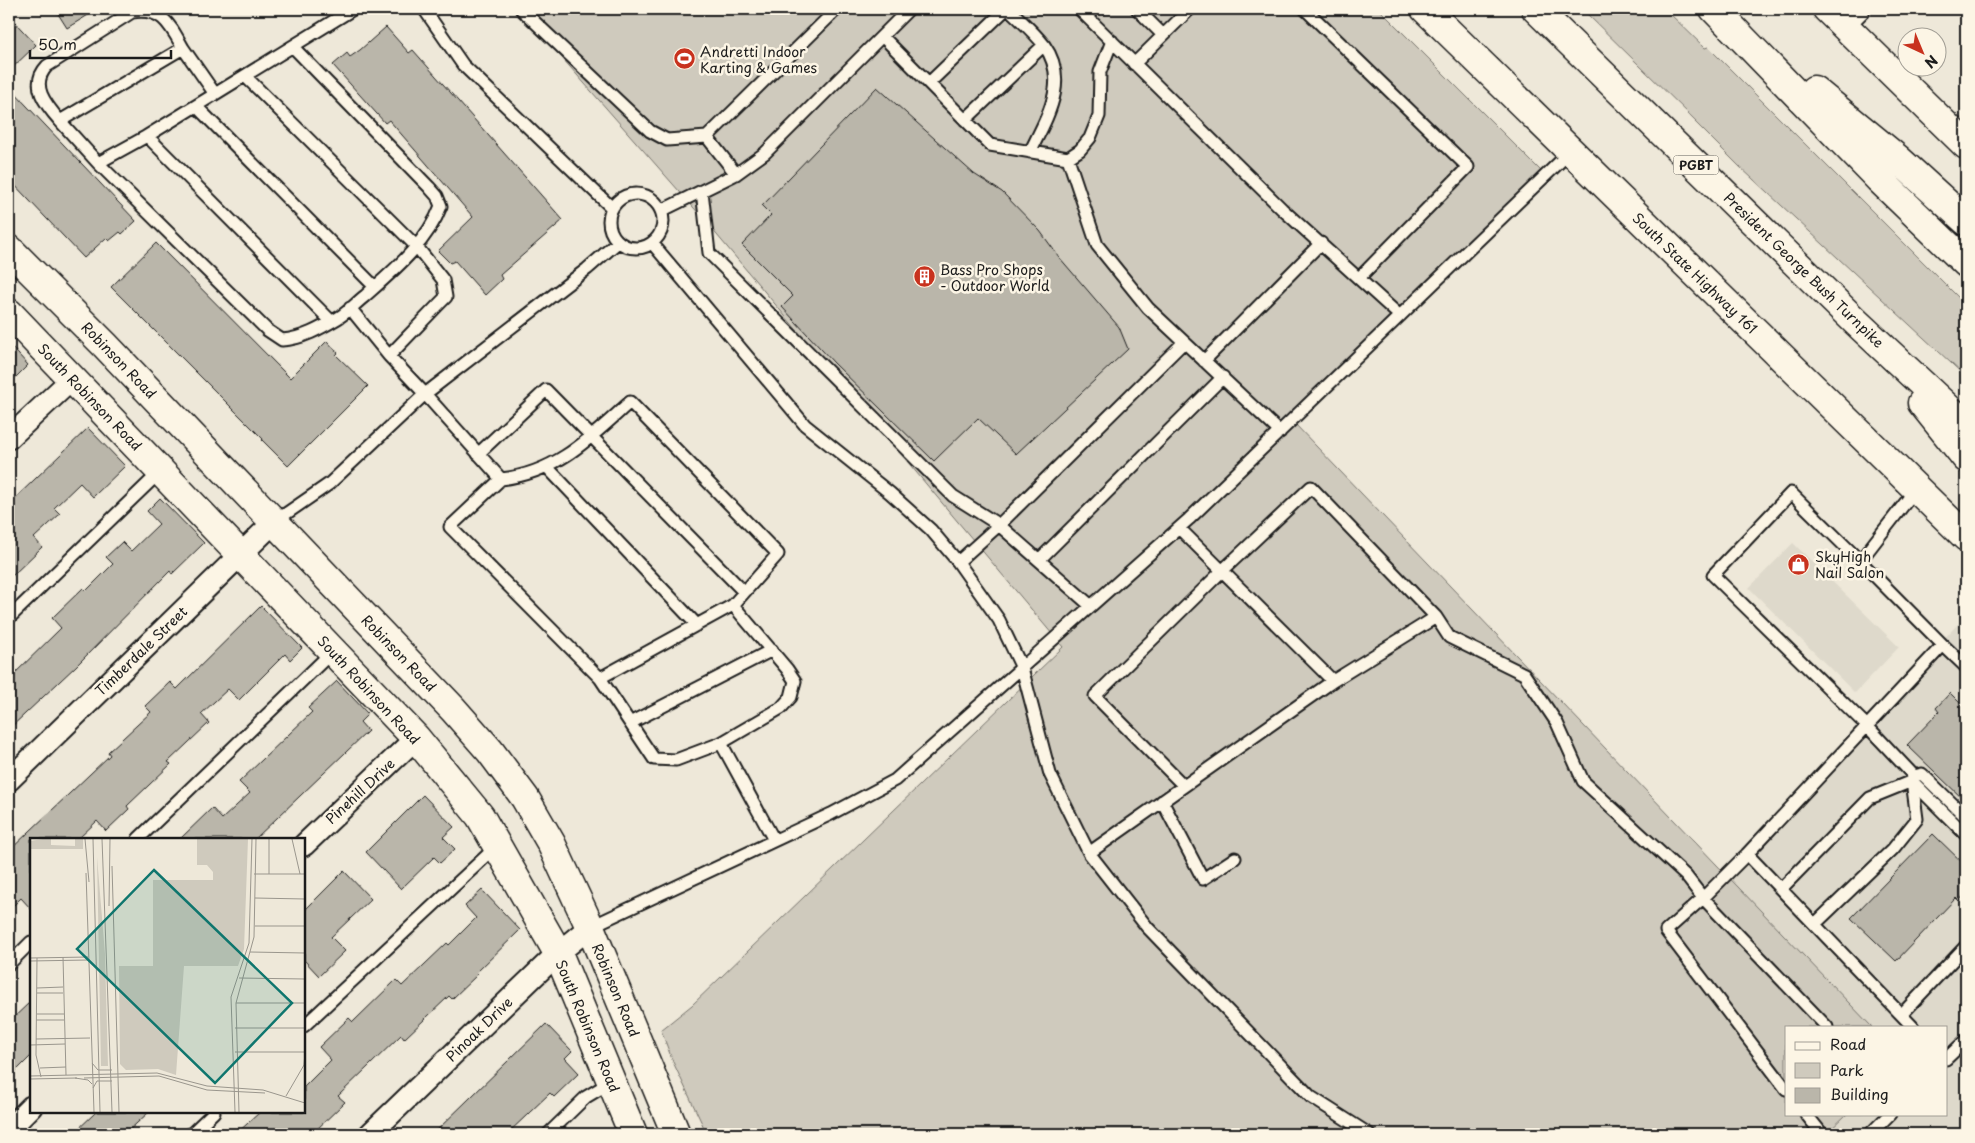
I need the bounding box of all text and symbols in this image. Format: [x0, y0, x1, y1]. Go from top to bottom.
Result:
scale bar [30, 28, 171, 60]
north arrow [1898, 28, 1948, 78]
text: 50 m [38, 32, 77, 55]
place label: Andretti Indoor Karting & Games [700, 41, 817, 78]
sports icon: Andretti Indoor Karting & Games [672, 47, 696, 71]
text: N [1920, 50, 1943, 73]
road number: PGBT [1674, 156, 1718, 174]
street label: President George Bush Turnpike [1719, 188, 1889, 352]
street label: South State Highway 161 [1628, 208, 1762, 338]
place label: Bass Pro Shops - Outdoor World [940, 259, 1050, 296]
building icon: Bass Pro Shops - Outdoor World [912, 265, 936, 289]
street label: Robinson Road [77, 317, 161, 403]
street label: South Robinson Road [33, 339, 147, 455]
place label: SkyHigh Nail Salon [1815, 546, 1884, 583]
shop icon: SkyHigh Nail Salon [1787, 552, 1811, 576]
street label: Timberdale Street [90, 601, 192, 701]
street label: Robinson Road [357, 610, 441, 696]
street label: South Robinson Road [313, 631, 425, 749]
street label: Pinehill Drive [321, 753, 399, 829]
inset map [30, 838, 305, 1113]
street label: Robinson Road [587, 940, 645, 1040]
street label: South Robinson Road [551, 957, 625, 1095]
street label: Pinoak Drive [441, 992, 517, 1066]
legend [1785, 1026, 1948, 1116]
text: Road [1830, 1032, 1866, 1055]
text: Park [1830, 1058, 1864, 1081]
text: Building [1830, 1082, 1889, 1105]

